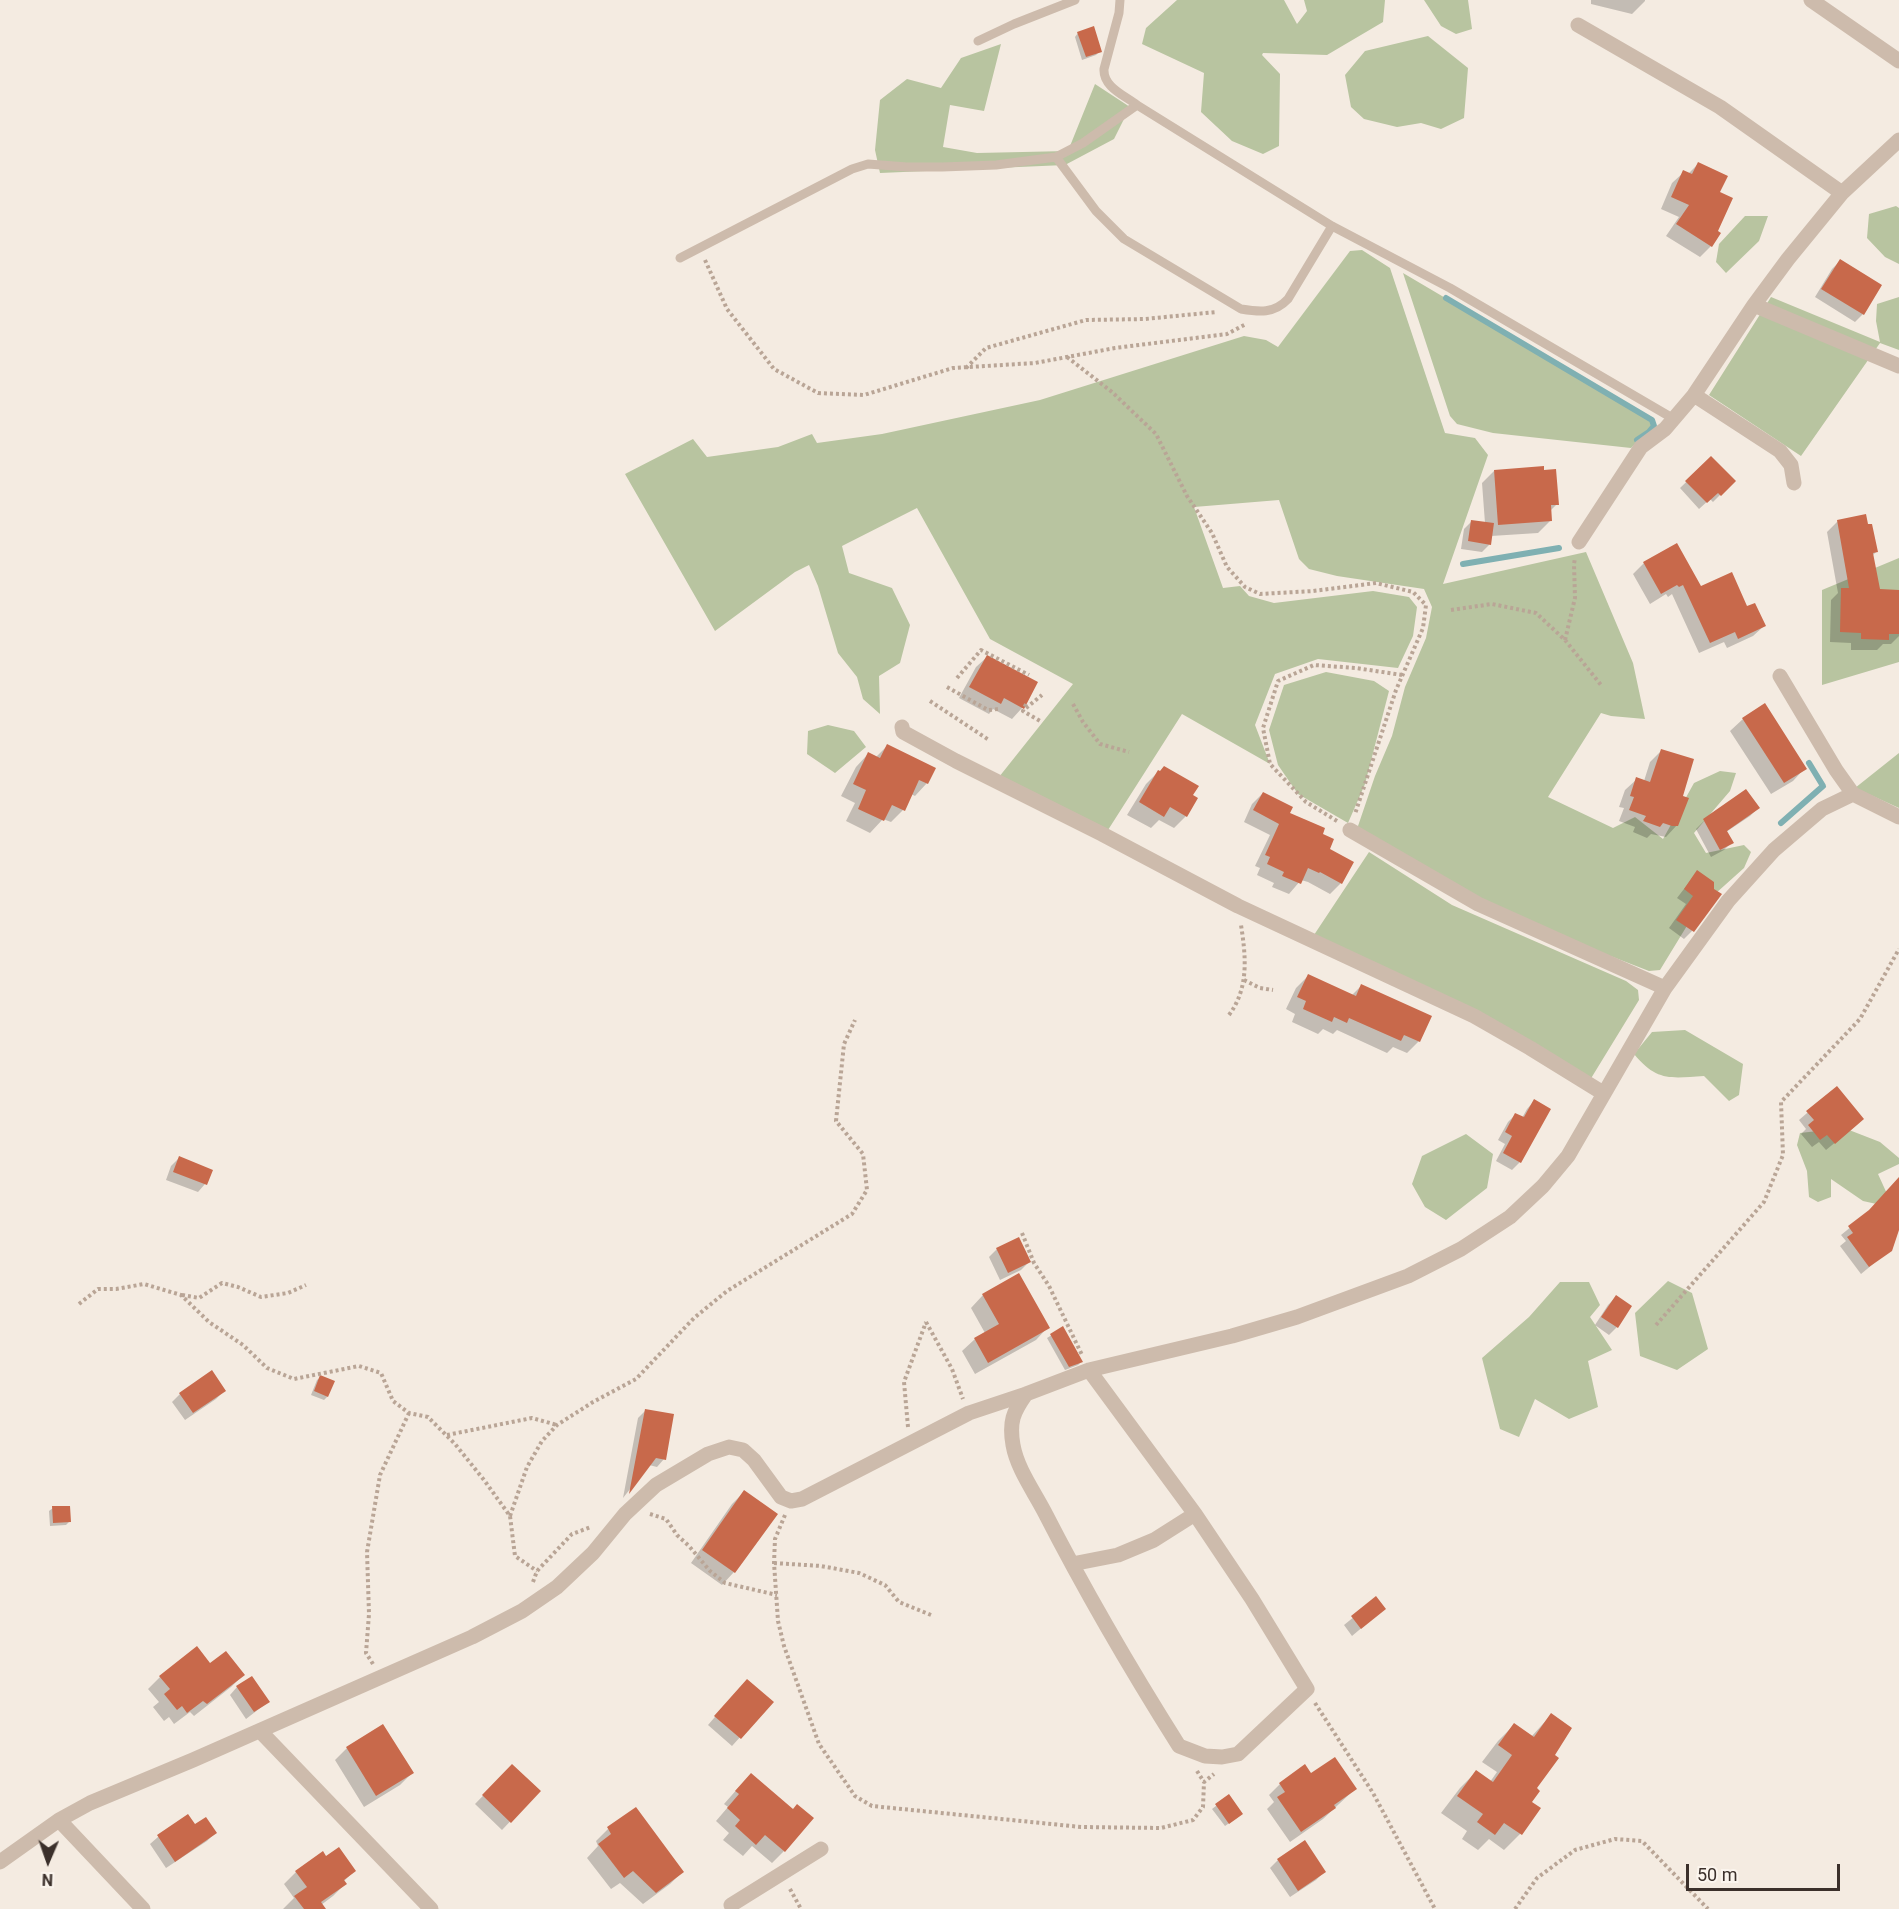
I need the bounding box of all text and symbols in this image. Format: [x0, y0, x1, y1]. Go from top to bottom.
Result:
north arrow [18, 1831, 78, 1891]
scale bar [1689, 1852, 1844, 1890]
text: 50 m [1697, 1864, 1737, 1885]
text: N [41, 1870, 53, 1889]

